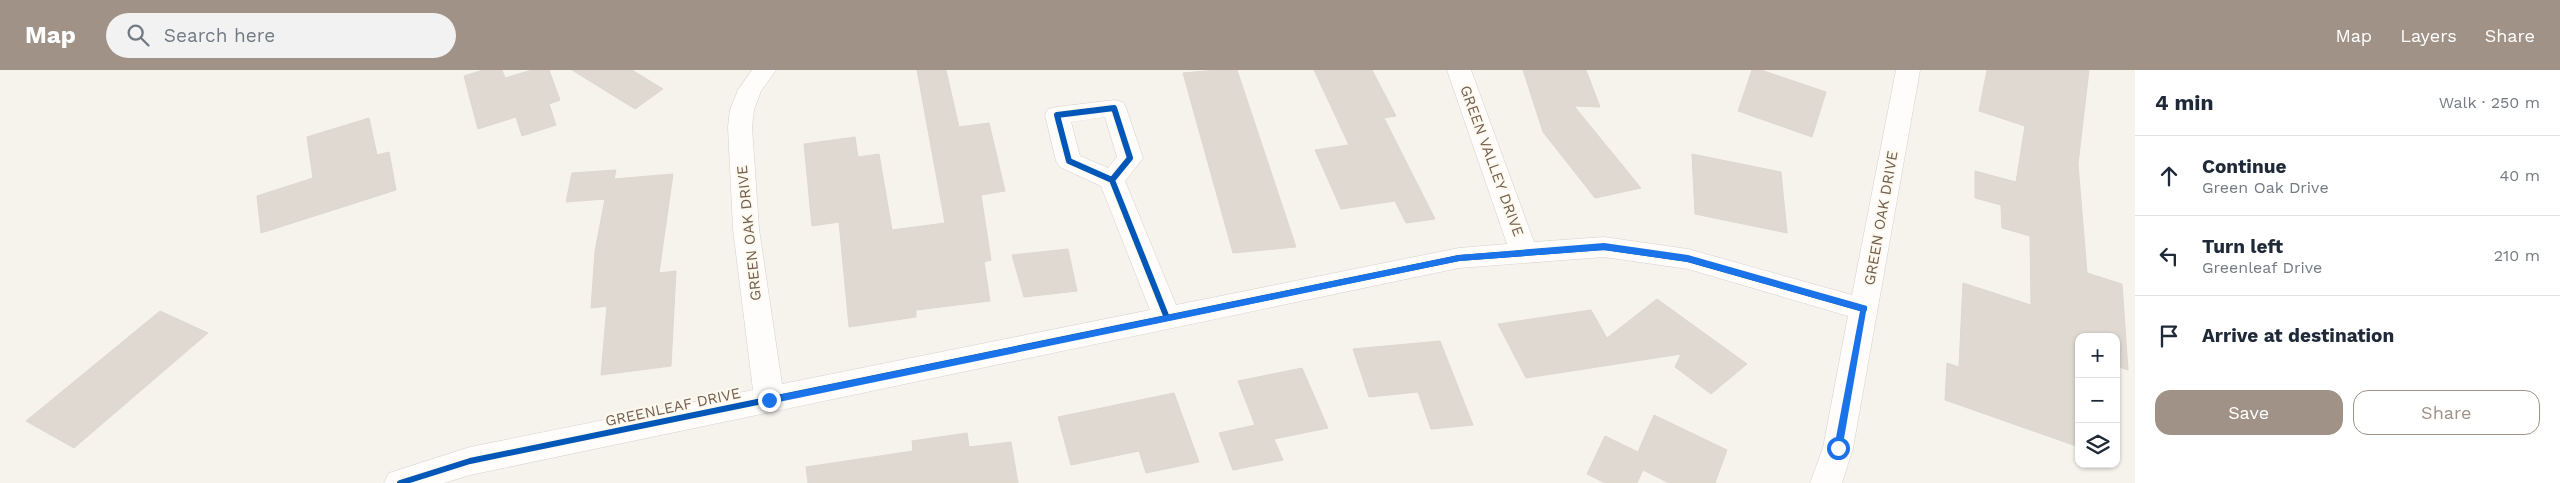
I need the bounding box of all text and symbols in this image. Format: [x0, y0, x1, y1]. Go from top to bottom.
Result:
search box [106, 13, 456, 58]
text: Map [25, 21, 76, 49]
icon: search [124, 21, 152, 49]
text: Search here [164, 24, 275, 47]
text: Map [2335, 25, 2372, 46]
text: Layers [2400, 25, 2457, 46]
text: Share [2485, 25, 2535, 46]
street label: GREEN VALLEY DRIVE [1456, 83, 1528, 239]
text: 4 min [2155, 90, 2213, 115]
text: Walk · 250 m [2439, 93, 2540, 112]
street label: GREEN OAK DRIVE [1860, 149, 1902, 287]
text: Continue [2202, 155, 2286, 178]
icon: ahead [2155, 162, 2183, 190]
street label: GREEN OAK DRIVE [733, 164, 765, 302]
text: 40 m [2500, 166, 2540, 185]
text: Green Oak Drive [2202, 178, 2329, 197]
text: Turn left [2202, 235, 2283, 258]
icon: left [2155, 242, 2183, 270]
text: 210 m [2494, 246, 2540, 265]
text: Greenleaf Drive [2202, 258, 2322, 277]
icon: arrive [2155, 322, 2183, 350]
text: Arrive at destination [2202, 324, 2394, 347]
map controls [2075, 333, 2120, 468]
button: + [2075, 333, 2120, 378]
button: − [2075, 378, 2120, 423]
street label: GREENLEAF DRIVE [604, 384, 742, 430]
route end [758, 389, 781, 412]
button: Save [2155, 390, 2343, 435]
button: Share [2353, 390, 2540, 435]
button: layers [2075, 423, 2120, 468]
route start [1827, 437, 1850, 460]

